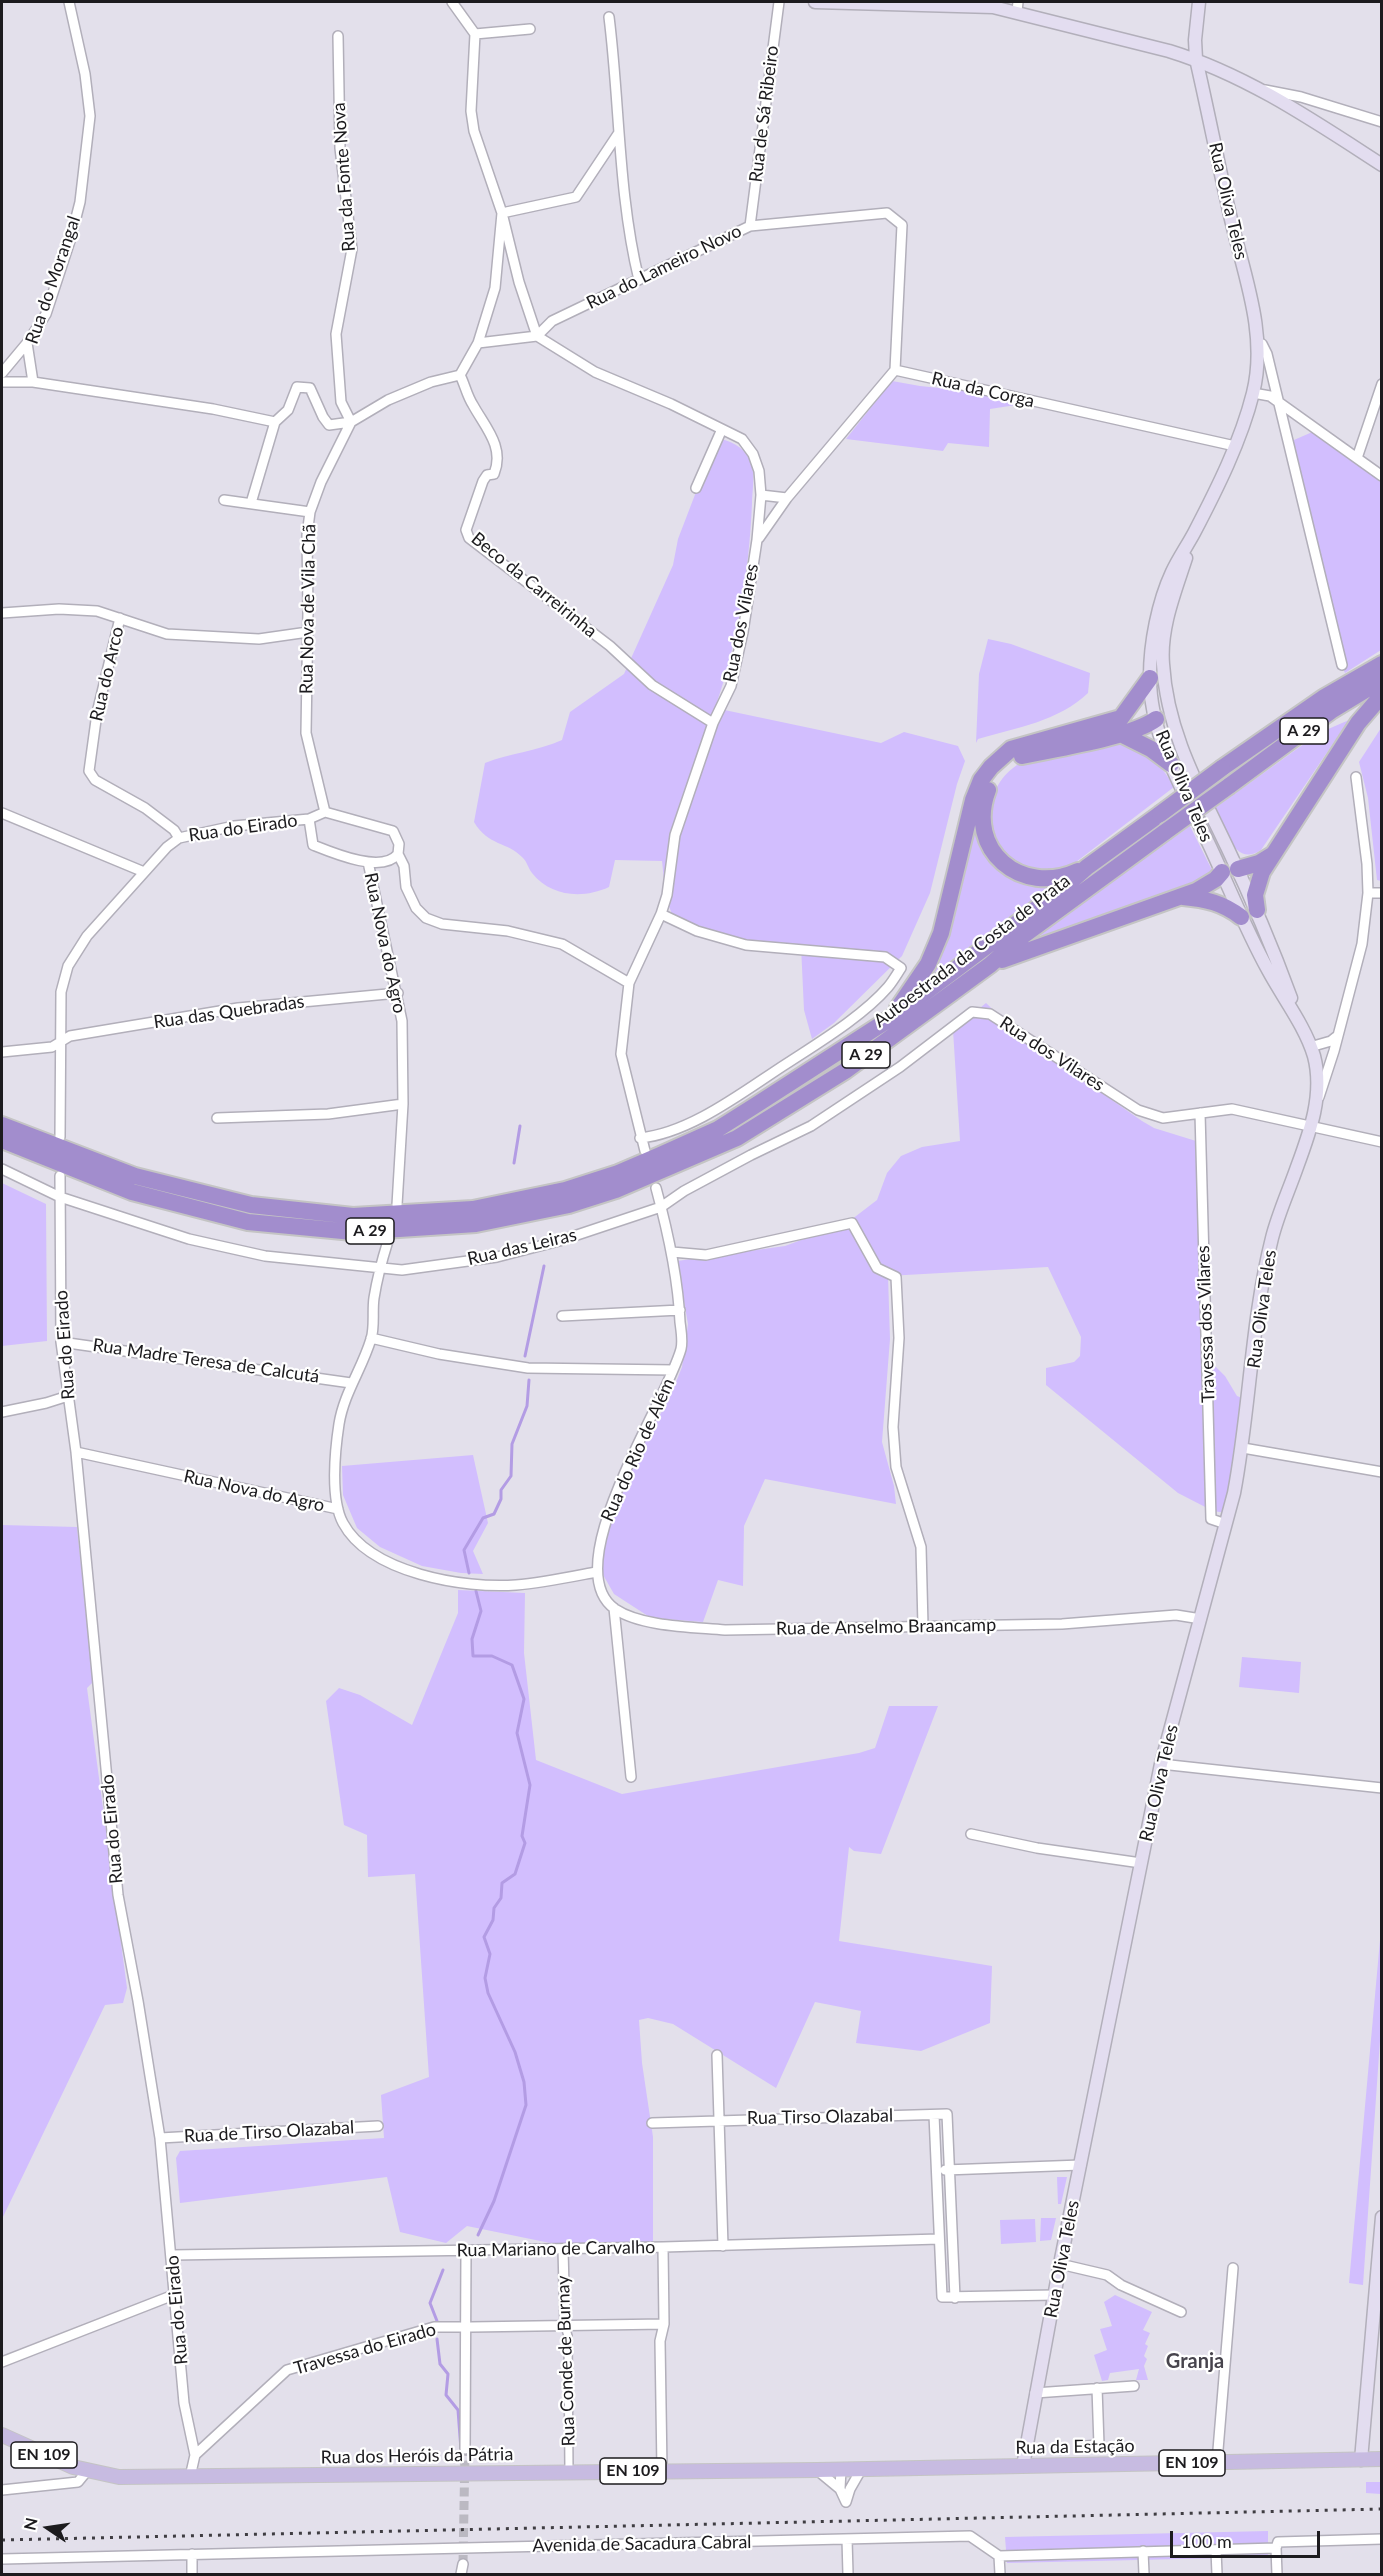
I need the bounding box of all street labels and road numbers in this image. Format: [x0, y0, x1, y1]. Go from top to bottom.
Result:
street label: Rua de Sá Ribeiro [745, 44, 783, 184]
street label: Rua da Fonte Nova [328, 102, 360, 252]
street label: Rua Oliva Teles [1204, 140, 1252, 262]
street label: Rua do Morangal [21, 213, 85, 347]
street label: Rua do Lameiro Novo [583, 220, 745, 314]
street label: Rua da Corga [929, 368, 1037, 412]
street label: Rua Nova de Vila Chã [296, 524, 320, 694]
street label: Beco da Carreirinha [467, 528, 601, 642]
street label: Rua dos Vilares [719, 562, 763, 684]
street label: Rua do Arco [86, 625, 128, 723]
road number: A 29 [1280, 718, 1328, 744]
street label: Rua Oliva Teles [1151, 727, 1217, 845]
street label: Rua do Eirado [187, 810, 299, 846]
street label: Autoestrada da Costa de Prata [870, 870, 1074, 1032]
street label: Rua Nova do Agro [360, 871, 410, 1015]
street label: Rua das Quebradas [152, 991, 306, 1033]
street label: Rua dos Vilares [996, 1012, 1108, 1096]
road number: A 29 [842, 1042, 890, 1068]
road number: A 29 [346, 1218, 394, 1244]
street label: Rua das Leiras [465, 1224, 579, 1270]
street label: Travessa dos Vilares [1192, 1245, 1220, 1403]
street label: Rua Oliva Teles [1243, 1248, 1281, 1370]
street label: Rua do Eirado [50, 1290, 80, 1400]
street label: Rua Madre Teresa de Calcutá [91, 1334, 321, 1388]
street label: Rua do Rio de Além [597, 1375, 679, 1525]
street label: Rua Nova do Agro [182, 1466, 326, 1516]
street label: Rua de Anselmo Braancamp [776, 1614, 996, 1640]
street label: Rua Oliva Teles [1135, 1722, 1183, 1844]
street label: Rua do Eirado [96, 1773, 128, 1885]
street label: Rua Tirso Olazabal [747, 2105, 893, 2129]
street label: Rua de Tirso Olazabal [183, 2117, 355, 2147]
street label: Rua Oliva Teles [1040, 2198, 1084, 2320]
street label: Rua Mariano de Carvalho [456, 2236, 656, 2262]
street label: Rua do Eirado [161, 2254, 193, 2366]
street label: Rua Conde de Burnay [552, 2275, 580, 2447]
street label: Travessa do Eirado [292, 2318, 438, 2380]
street label: Rua da Estação [1015, 2435, 1135, 2459]
road number: EN 109 [11, 2442, 77, 2468]
street label: Rua dos Heróis da Pátria [321, 2444, 513, 2468]
road number: EN 109 [1159, 2450, 1225, 2476]
road number: EN 109 [600, 2458, 666, 2484]
street label: Avenida de Sacadura Cabral [532, 2531, 752, 2557]

